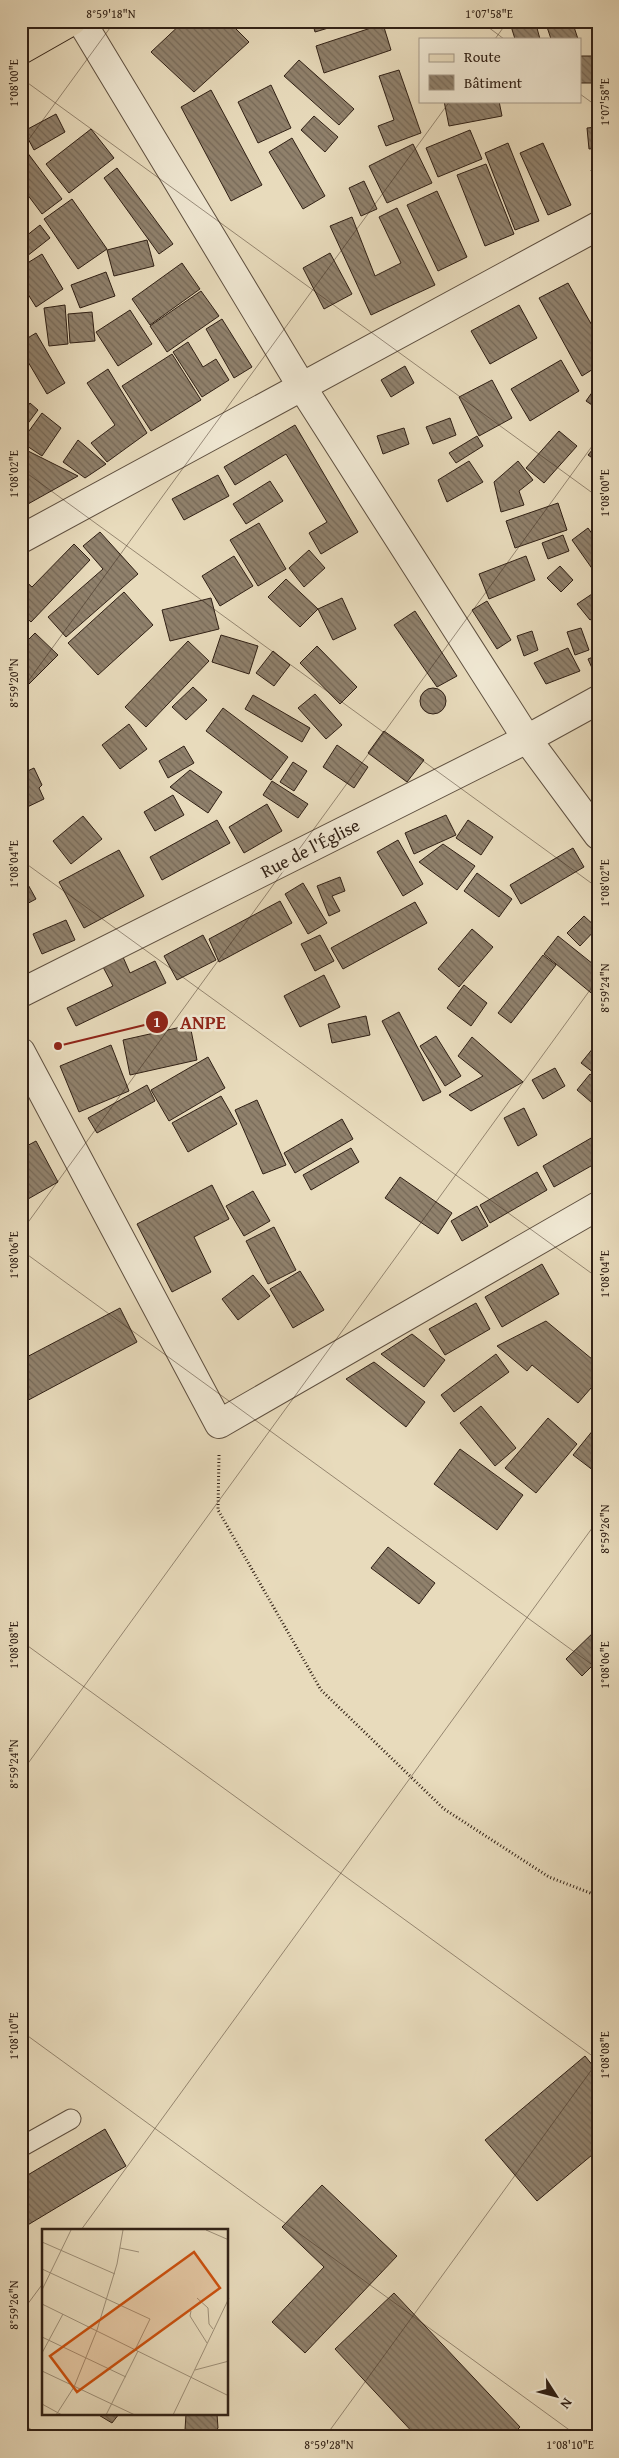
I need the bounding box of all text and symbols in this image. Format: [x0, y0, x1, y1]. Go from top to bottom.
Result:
text: 8°59'18"N [86, 5, 136, 22]
text: 1°07'58"E [465, 5, 513, 22]
legend [419, 38, 582, 102]
text: Route [464, 46, 501, 67]
text: 1°08'00"E [5, 59, 22, 107]
text: Bâtiment [464, 72, 523, 93]
text: 1°07'58"E [596, 78, 613, 126]
text: 1°08'02"E [5, 450, 22, 498]
text: 1°08'00"E [596, 469, 613, 517]
text: 8°59'20"N [5, 658, 22, 708]
street label: Rue de l'Église [256, 811, 364, 885]
text: 1°08'04"E [5, 840, 22, 888]
text: 1°08'02"E [596, 859, 613, 907]
text: 8°59'24"N [596, 963, 613, 1013]
callout: ANPE [145, 1005, 236, 1039]
text: ANPE [180, 1008, 226, 1036]
text: 1 [153, 1011, 161, 1032]
text: 1°08'06"E [5, 1231, 22, 1279]
text: 1°08'04"E [596, 1250, 613, 1298]
text: 8°59'26"N [596, 1504, 613, 1554]
text: 1°08'08"E [5, 1621, 22, 1669]
text: 1°08'06"E [596, 1641, 613, 1689]
text: 8°59'24"N [5, 1739, 22, 1789]
text: 1°08'10"E [5, 2012, 22, 2060]
text: 1°08'08"E [596, 2031, 613, 2079]
inset map [42, 2229, 229, 2416]
text: 8°59'26"N [5, 2280, 22, 2330]
north arrow [532, 2370, 582, 2420]
text: N [555, 2394, 577, 2414]
text: 8°59'28"N [304, 2436, 354, 2453]
text: 1°08'10"E [546, 2436, 594, 2453]

